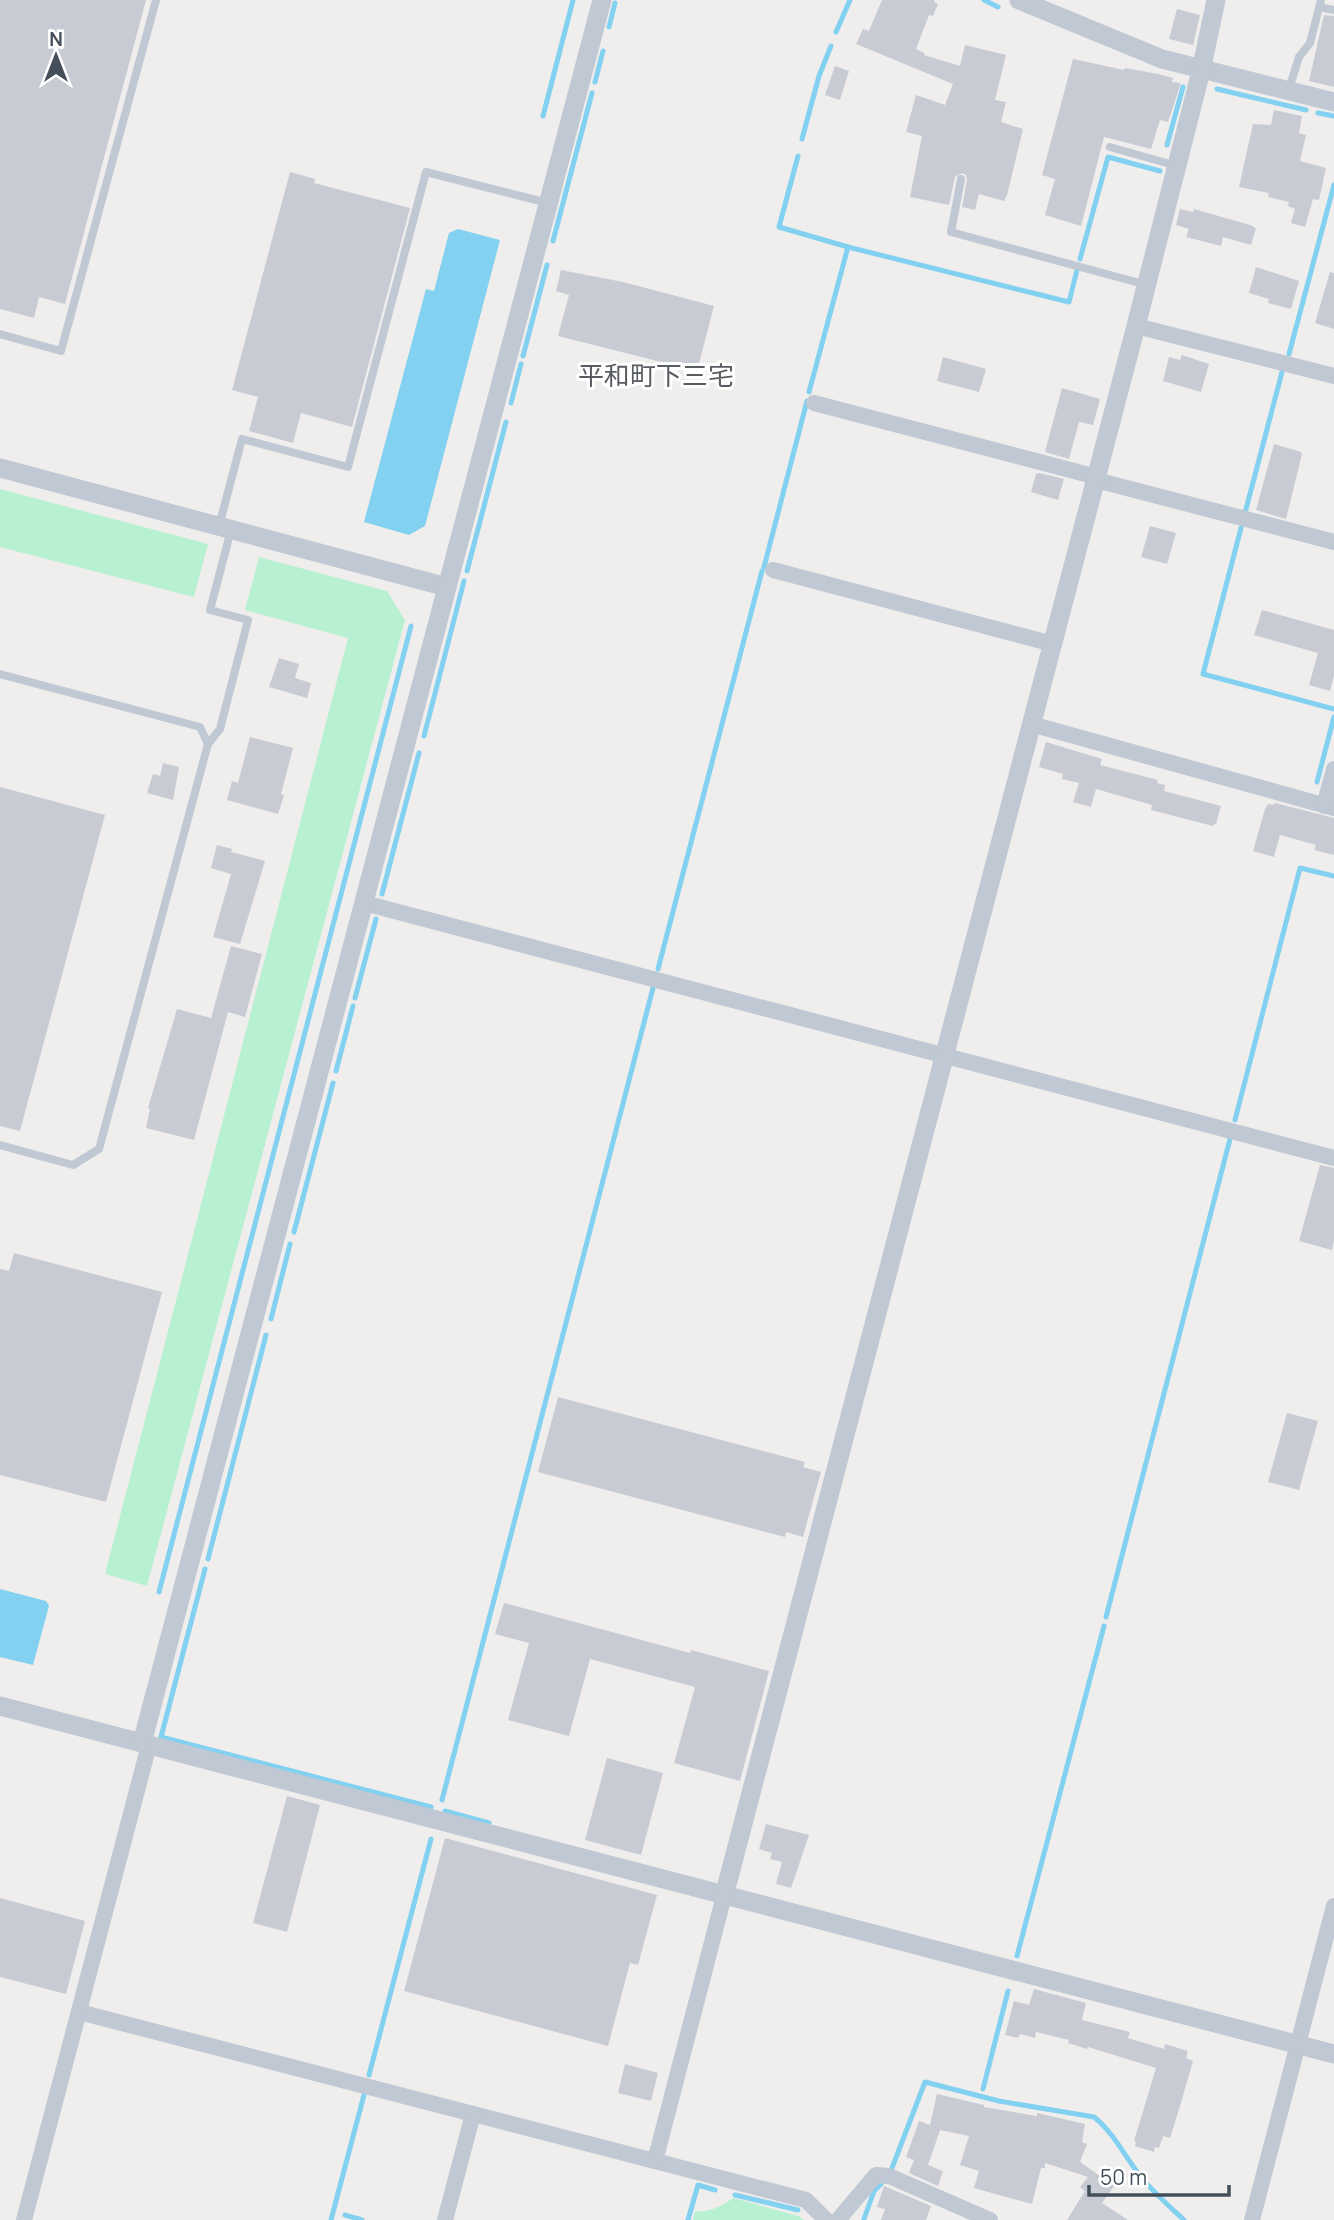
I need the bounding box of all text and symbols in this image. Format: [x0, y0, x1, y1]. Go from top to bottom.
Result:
north arrow [21, 21, 91, 91]
text: N [49, 26, 63, 52]
district label: 平和町下三宅 [578, 357, 734, 393]
scale bar [1089, 2154, 1229, 2198]
text: 50 m [1100, 2163, 1147, 2191]

